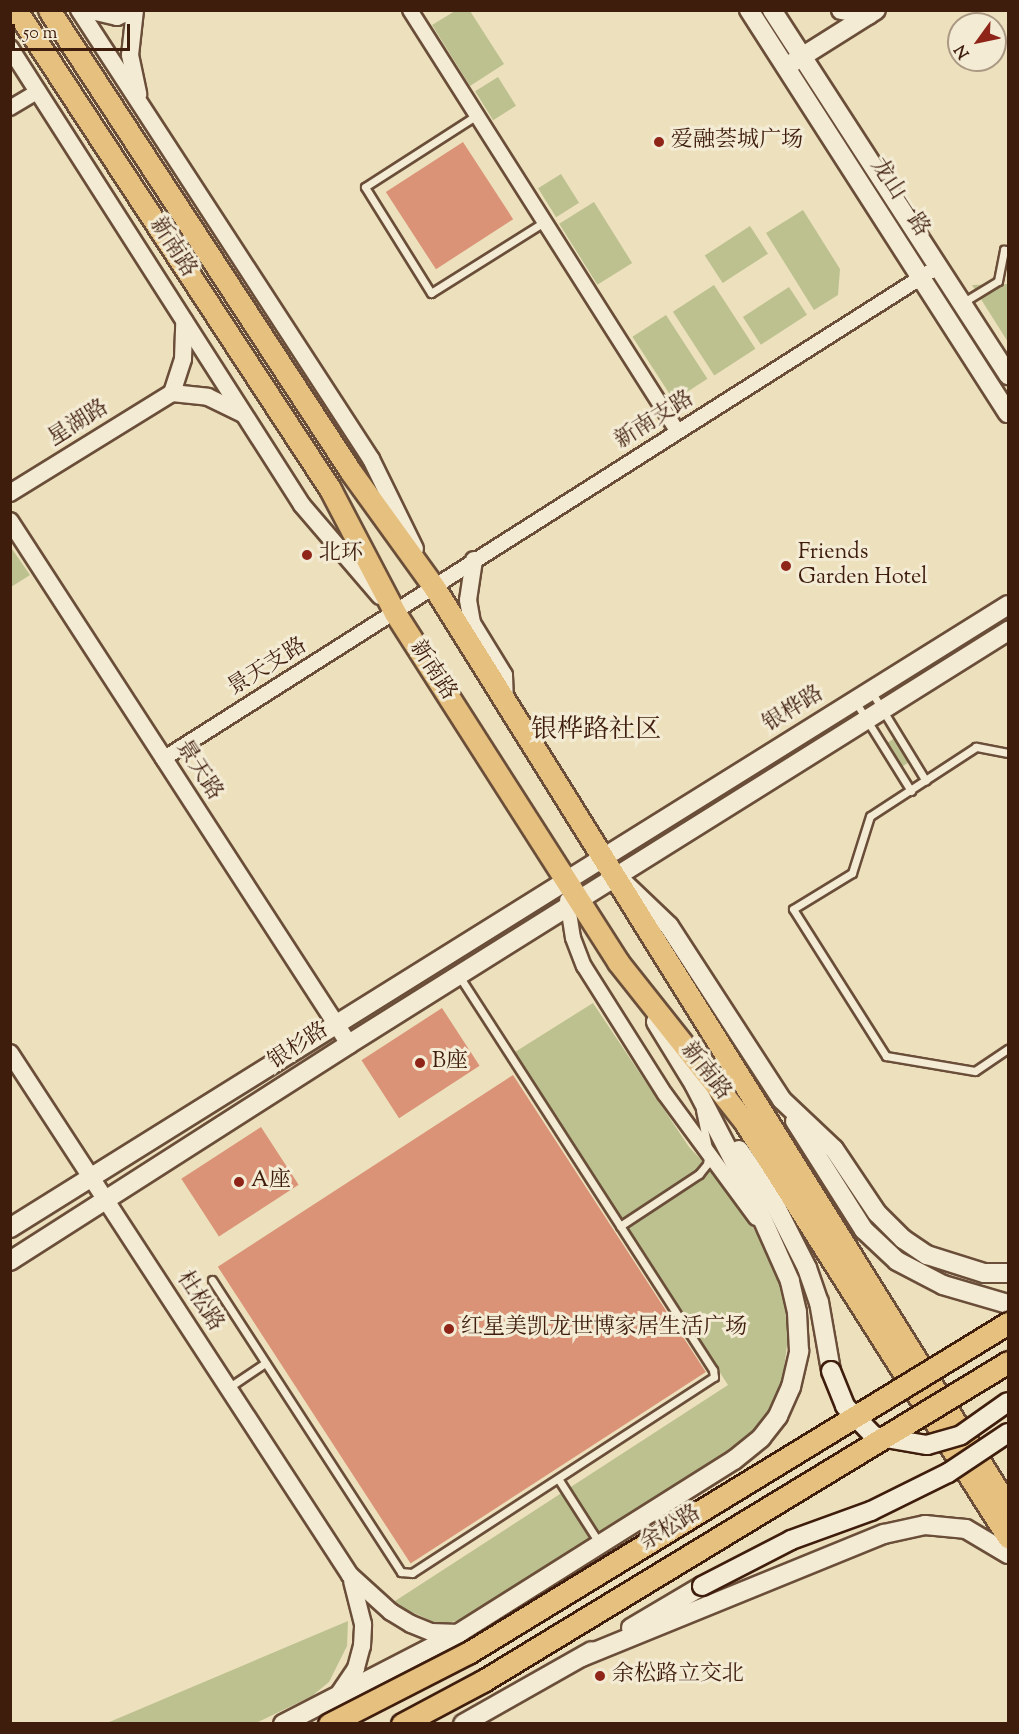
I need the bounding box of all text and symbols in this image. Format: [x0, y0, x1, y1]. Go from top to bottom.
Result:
scale bar [15, 12, 134, 50]
north arrow [947, 12, 1007, 72]
text: 50 m [23, 21, 57, 47]
text: N [950, 39, 976, 63]
place label: 爱融荟城广场 [671, 129, 803, 155]
marker: 爱融荟城广场 [652, 135, 666, 149]
street label: 龙山一路 [864, 154, 934, 242]
street label: 新南路 [143, 213, 201, 283]
street label: 新南支路 [611, 386, 699, 456]
street label: 星湖路 [44, 395, 114, 453]
place label: Friends Garden Hotel [798, 540, 927, 592]
place label: 北环 [319, 542, 363, 568]
marker: 北环 [300, 548, 314, 562]
marker: Friends Garden Hotel [779, 559, 793, 573]
street label: 景天支路 [224, 633, 312, 703]
street label: 新南路 [403, 636, 461, 706]
street label: 银桦路 [759, 681, 829, 739]
district label: 银桦路社区 [531, 715, 661, 747]
street label: 景天路 [169, 736, 227, 806]
street label: 银杉路 [264, 1018, 334, 1076]
street label: 新南路 [674, 1038, 736, 1106]
place label: B座 [432, 1050, 468, 1076]
marker: B座 [413, 1056, 427, 1070]
place label: A座 [251, 1169, 291, 1195]
marker: A座 [232, 1175, 246, 1189]
street label: 杜松路 [170, 1267, 228, 1337]
place label: 红星美凯龙世博家居生活广场 [461, 1316, 747, 1342]
marker: 红星美凯龙世博家居生活广场 [442, 1322, 456, 1336]
street label: 余松路 [636, 1501, 706, 1557]
place label: 余松路立交北 [612, 1663, 744, 1689]
marker: 余松路立交北 [593, 1669, 607, 1683]

